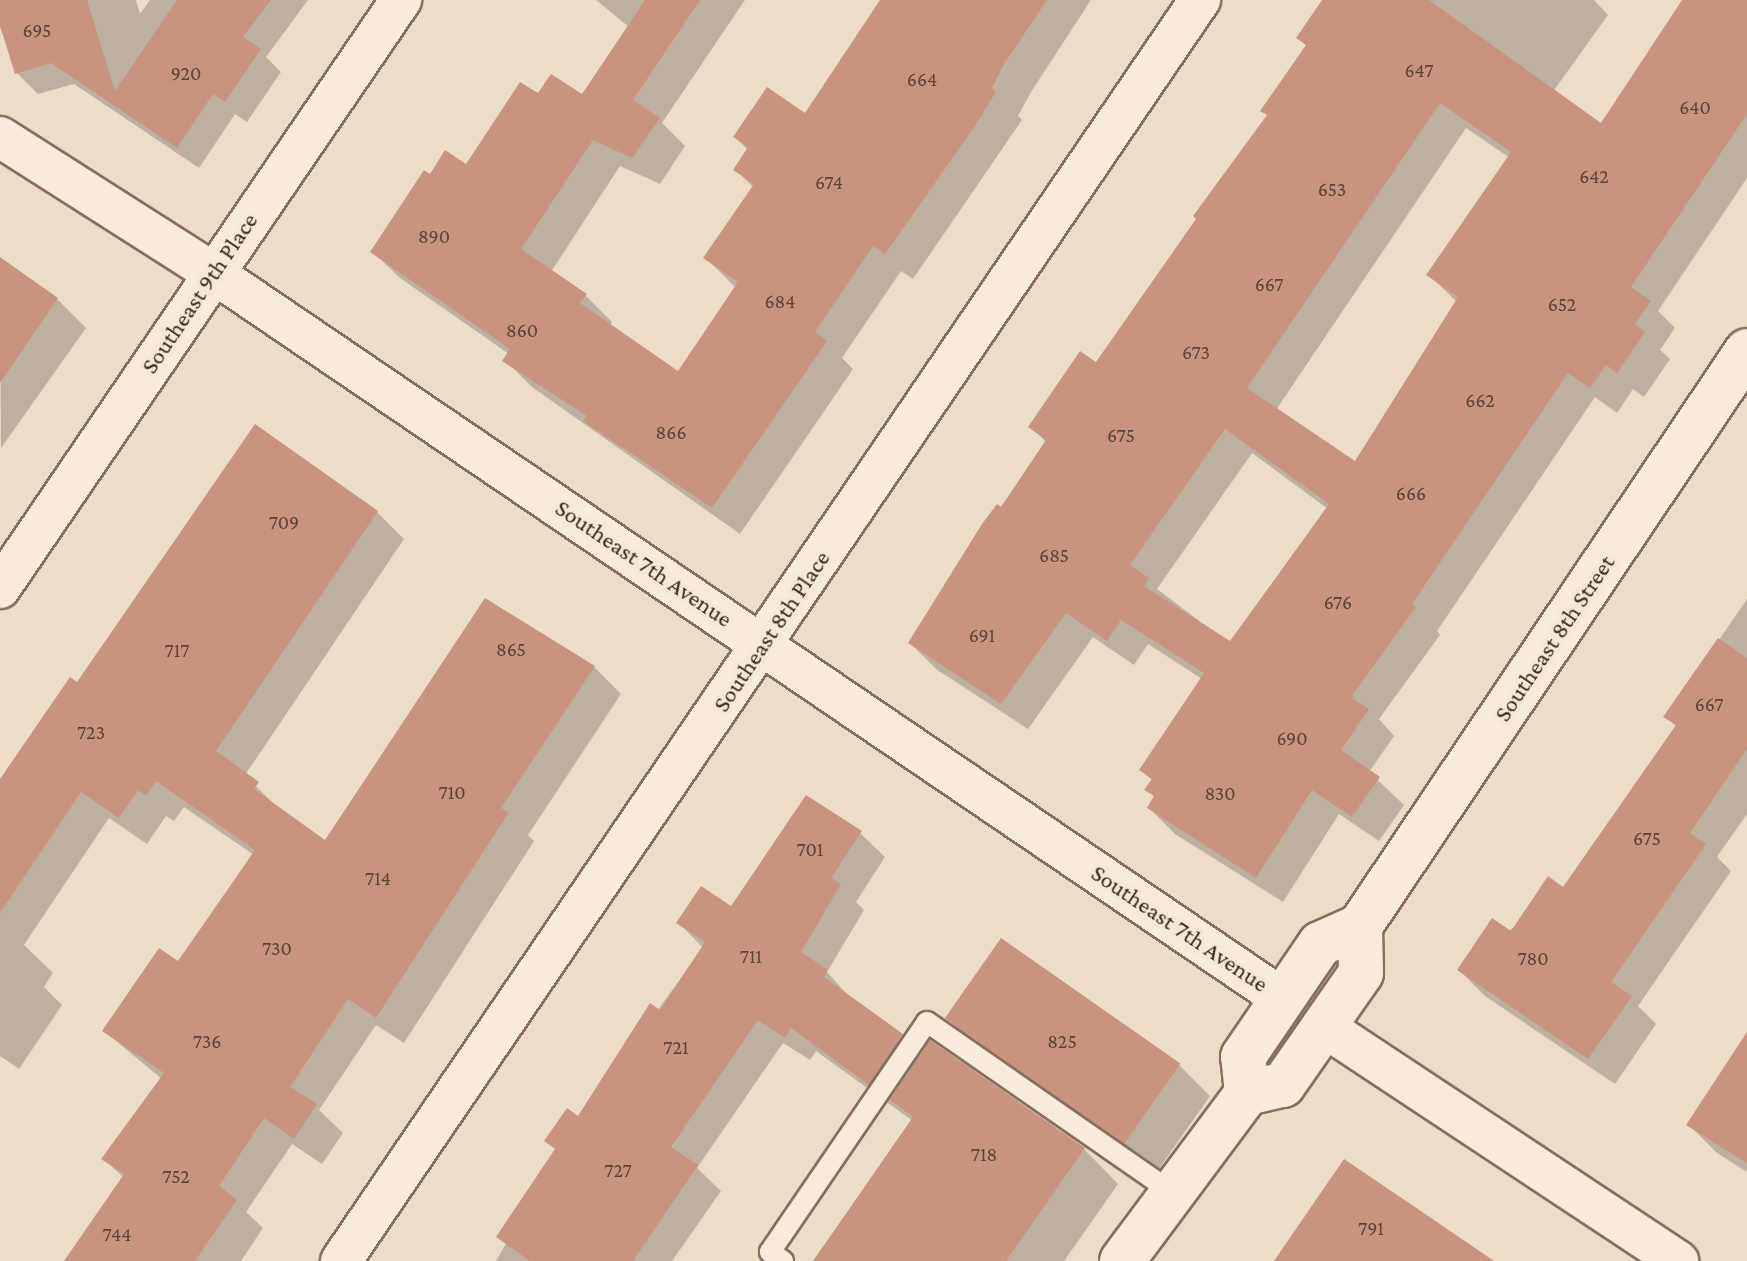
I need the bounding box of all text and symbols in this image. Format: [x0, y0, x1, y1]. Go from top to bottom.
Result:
house number: 695 [22, 18, 52, 42]
house number: 647 [1404, 58, 1434, 82]
house number: 920 [171, 61, 201, 85]
house number: 664 [907, 67, 937, 91]
house number: 640 [1679, 95, 1711, 119]
house number: 642 [1579, 164, 1609, 188]
house number: 674 [815, 170, 843, 194]
house number: 653 [1318, 177, 1346, 201]
street label: Southeast 9th Place [135, 207, 263, 379]
house number: 890 [418, 224, 450, 248]
house number: 667 [1255, 272, 1283, 296]
house number: 684 [764, 289, 796, 313]
house number: 652 [1548, 292, 1576, 316]
house number: 860 [506, 318, 538, 342]
house number: 673 [1182, 340, 1210, 364]
house number: 662 [1465, 388, 1495, 412]
house number: 866 [655, 420, 687, 444]
house number: 675 [1107, 423, 1135, 447]
house number: 666 [1396, 481, 1426, 505]
street label: Southeast 7th Avenue [550, 493, 738, 633]
house number: 709 [269, 510, 299, 534]
house number: 685 [1039, 543, 1069, 567]
street label: Southeast 8th Place [706, 545, 836, 717]
street label: Southeast 8th Street [1488, 549, 1620, 727]
house number: 676 [1324, 590, 1352, 614]
house number: 691 [969, 623, 995, 647]
house number: 865 [496, 637, 526, 661]
house number: 717 [164, 638, 190, 662]
house number: 667 [1695, 692, 1723, 716]
house number: 723 [77, 720, 105, 744]
house number: 690 [1276, 726, 1308, 750]
house number: 710 [438, 780, 466, 804]
house number: 830 [1204, 781, 1236, 805]
house number: 675 [1633, 826, 1661, 850]
house number: 701 [797, 837, 823, 861]
street label: Southeast 7th Avenue [1086, 858, 1274, 998]
house number: 714 [365, 866, 391, 890]
house number: 730 [262, 936, 292, 960]
house number: 711 [740, 944, 762, 968]
house number: 780 [1517, 946, 1549, 970]
house number: 736 [193, 1029, 221, 1053]
house number: 825 [1047, 1029, 1077, 1053]
house number: 721 [663, 1035, 689, 1059]
house number: 718 [971, 1142, 997, 1166]
house number: 727 [604, 1158, 632, 1182]
house number: 752 [162, 1164, 190, 1188]
house number: 791 [1358, 1216, 1384, 1240]
house number: 744 [103, 1222, 131, 1246]

